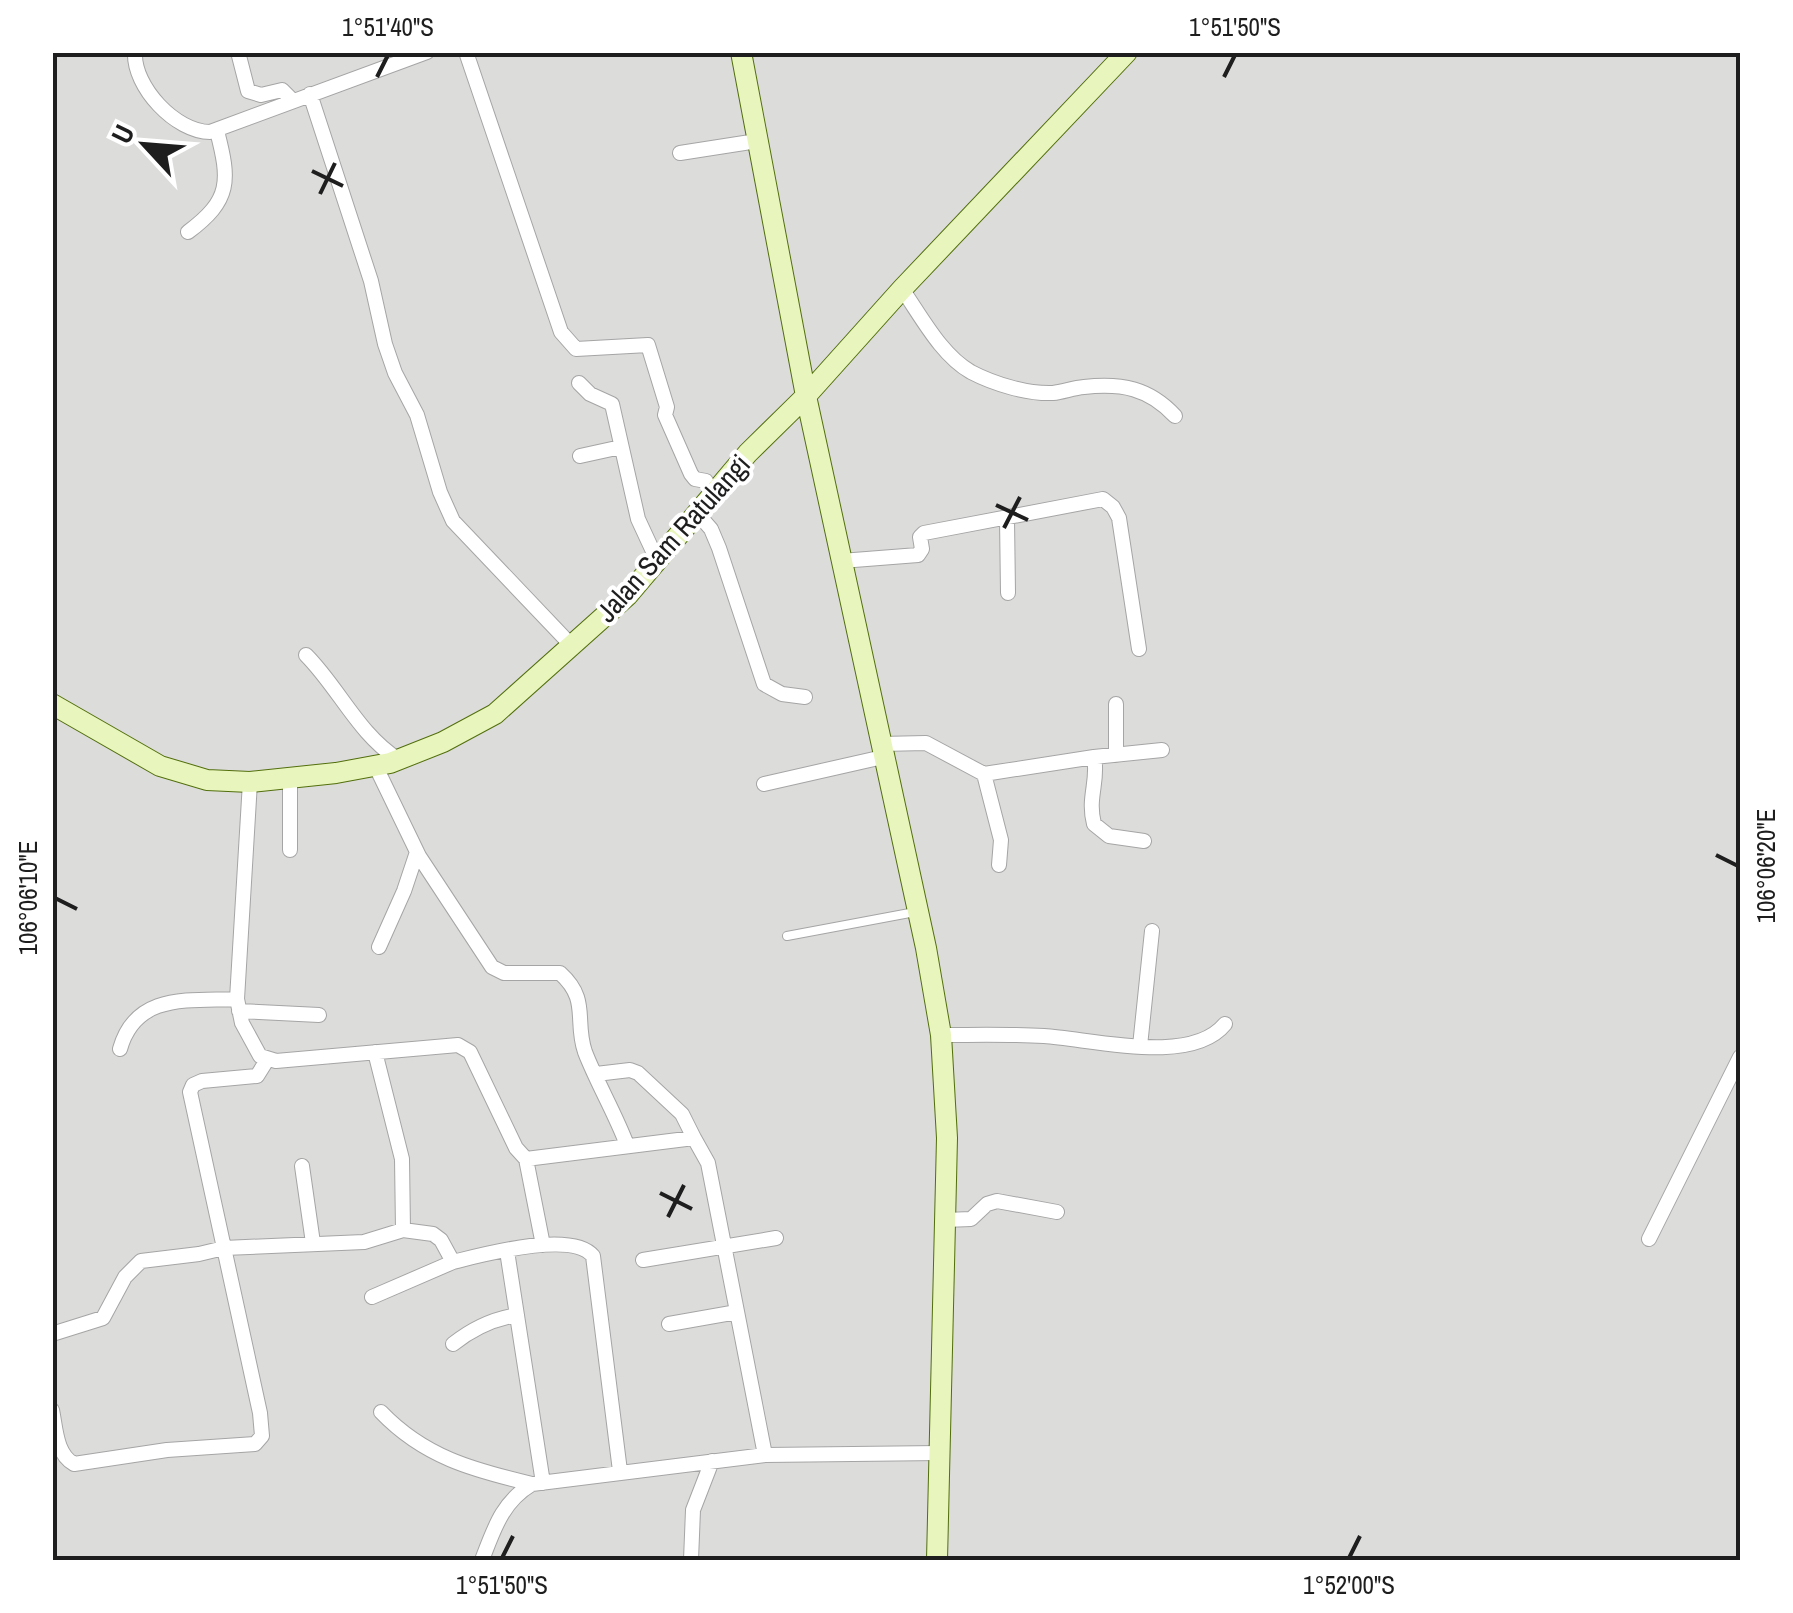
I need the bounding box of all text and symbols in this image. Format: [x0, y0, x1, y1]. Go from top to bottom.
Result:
text: 1°51'40"S [342, 10, 434, 44]
text: 1°51'50"S [1189, 10, 1281, 44]
north arrow [95, 95, 195, 195]
text: U [102, 118, 143, 150]
street label: Jalan Sam Ratulangi [588, 446, 758, 630]
text: 106°06'20"E [1749, 809, 1783, 923]
text: 106°06'10"E [11, 841, 45, 955]
text: 1°51'50"S [456, 1568, 548, 1602]
text: 1°52'00"S [1303, 1568, 1395, 1602]

